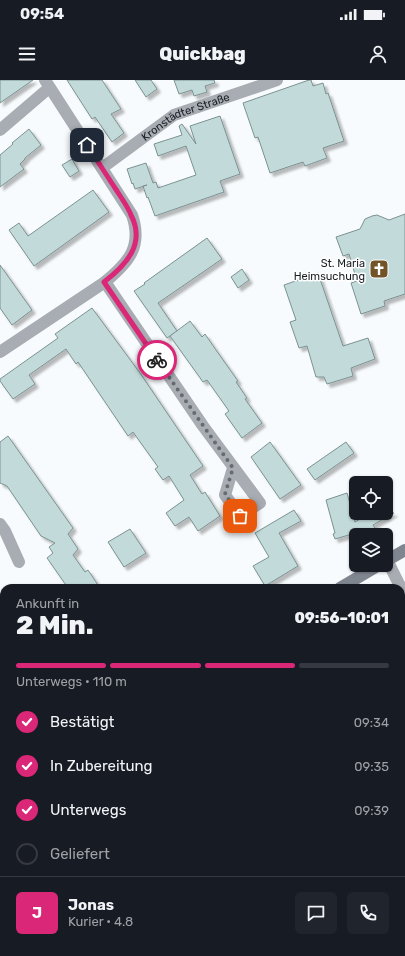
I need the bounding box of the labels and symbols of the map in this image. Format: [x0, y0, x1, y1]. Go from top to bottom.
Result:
street label: Kronstädter Straße [139, 91, 231, 144]
pin [70, 128, 104, 162]
place label: St. Maria Heimsuchung [294, 257, 365, 283]
church icon: St. Maria Heimsuchung [368, 258, 390, 280]
courier [137, 340, 177, 380]
pin [223, 499, 257, 533]

